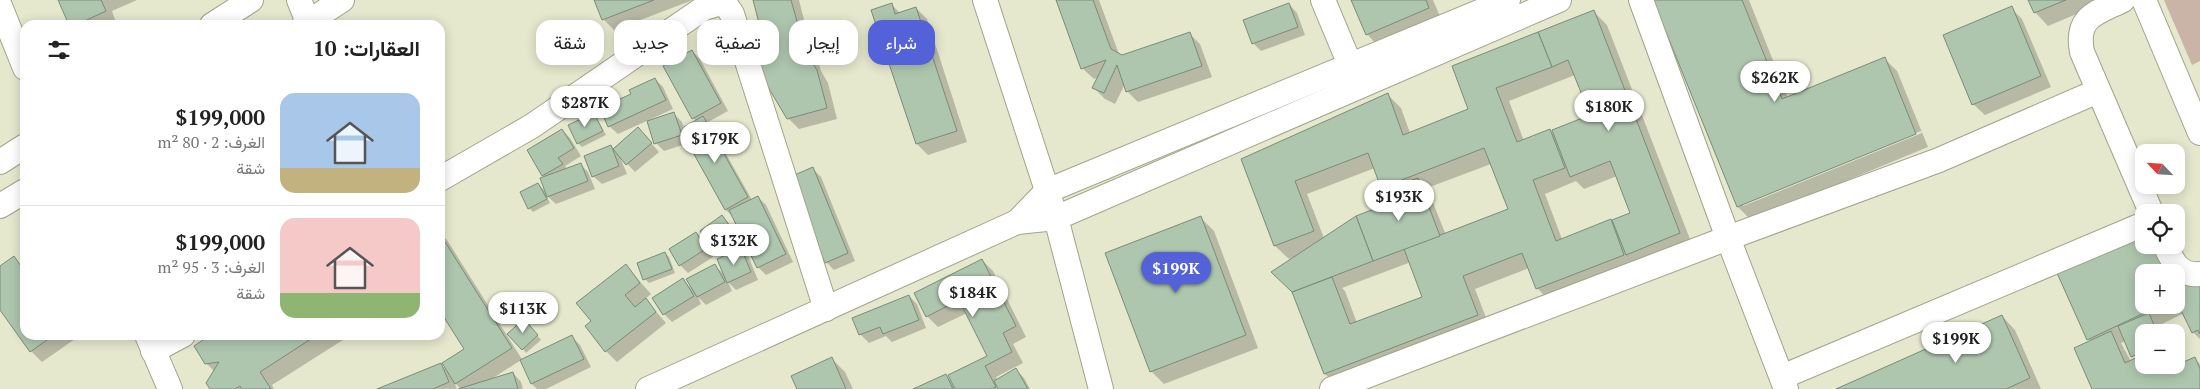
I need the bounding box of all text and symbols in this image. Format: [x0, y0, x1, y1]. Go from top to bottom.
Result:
chip: شقة [536, 20, 604, 65]
chip: جديد [614, 20, 687, 65]
chip: تصفية [697, 20, 779, 65]
chip: إيجار [789, 20, 858, 65]
chip: شراء [868, 20, 935, 65]
text: العقارات: 10 [313, 34, 420, 62]
icon: filters [45, 36, 73, 64]
pin: $262K [1740, 61, 1810, 103]
text: $262K [1751, 66, 1799, 88]
pin: $287K [550, 86, 620, 128]
pin: $180K [1574, 90, 1644, 132]
text: $287K [561, 91, 609, 113]
text: $180K [1585, 95, 1633, 117]
text: $199,000 [176, 103, 265, 131]
icon: home [320, 113, 380, 173]
pin: $179K [680, 121, 750, 164]
text: $179K [691, 127, 739, 149]
text: الغرف: 2 · 80 m² [158, 131, 265, 153]
north arrow [2135, 144, 2185, 194]
map controls [2135, 144, 2185, 374]
text: شقة [236, 157, 265, 179]
pin: $193K [1364, 180, 1434, 222]
text: $193K [1375, 185, 1423, 207]
button: locate [2135, 204, 2185, 254]
pin: $132K [699, 224, 769, 266]
text: $199,000 [176, 228, 265, 256]
text: $132K [710, 229, 758, 251]
icon: home [320, 238, 380, 298]
pin: $199K [1141, 252, 1211, 294]
text: الغرف: 3 · 95 m² [158, 256, 265, 278]
text: $199K [1152, 257, 1200, 279]
button: + [2135, 264, 2185, 314]
pin: $184K [938, 276, 1008, 318]
text: $184K [949, 281, 997, 303]
text: شقة [236, 282, 265, 304]
pin: $113K [488, 292, 558, 334]
text: $113K [499, 297, 547, 319]
pin: $199K [1921, 322, 1991, 364]
button: − [2135, 324, 2185, 374]
text: $199K [1932, 327, 1980, 349]

